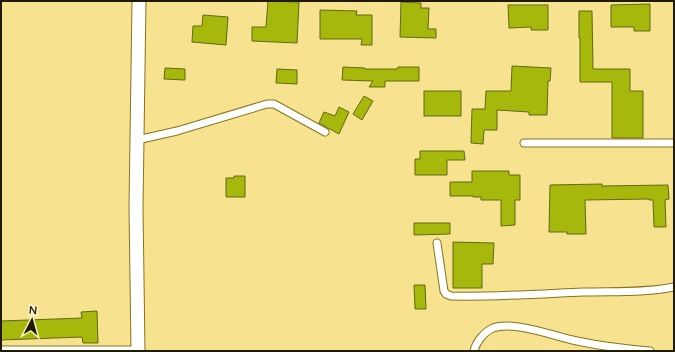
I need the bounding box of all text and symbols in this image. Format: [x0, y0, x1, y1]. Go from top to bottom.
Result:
north arrow [12, 300, 52, 340]
text: N [28, 303, 38, 317]

